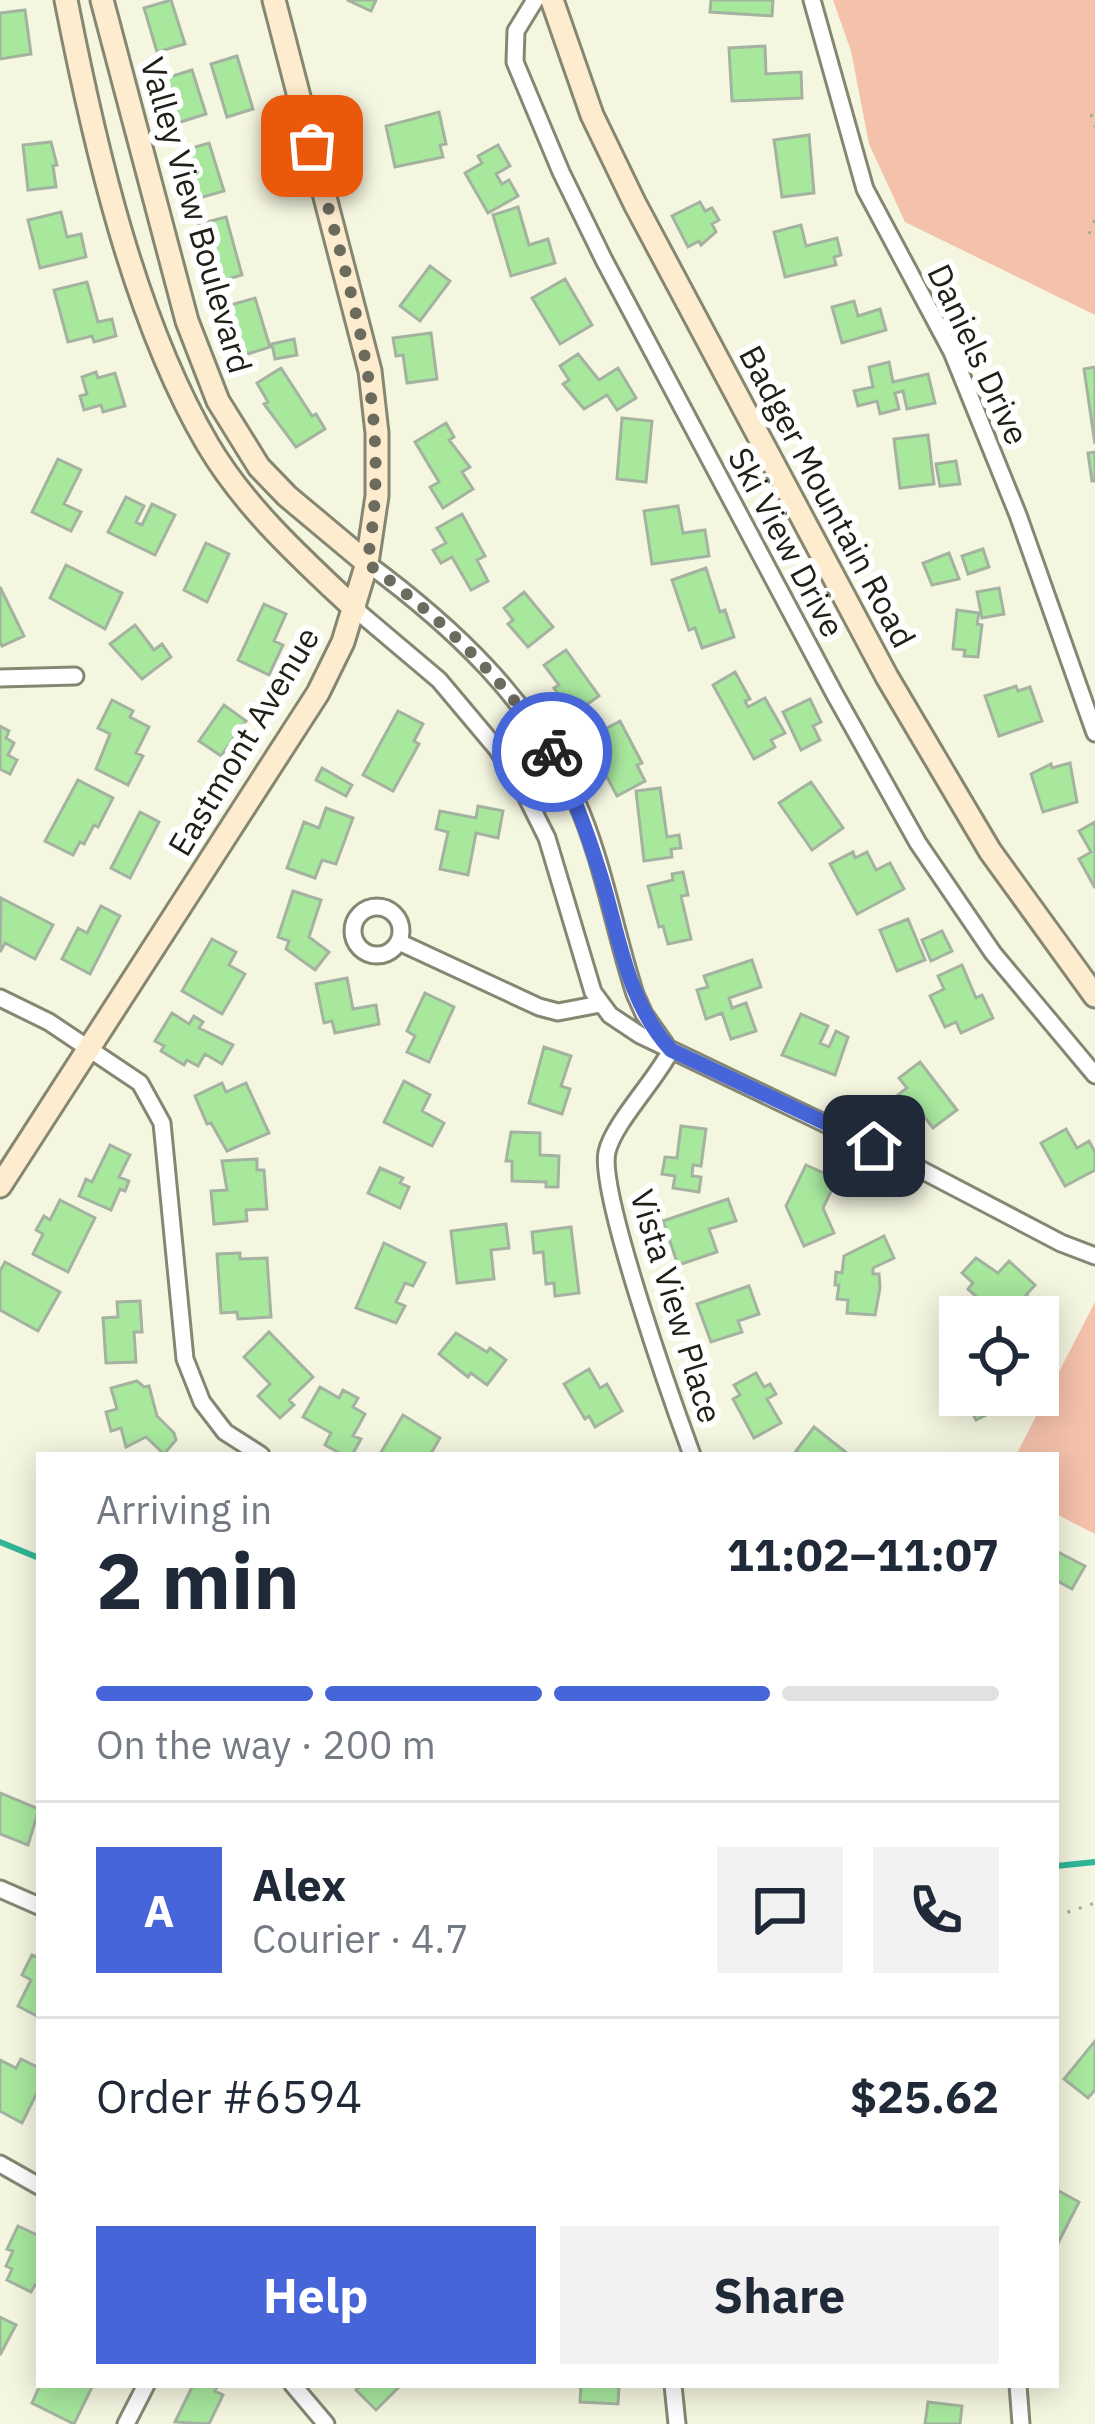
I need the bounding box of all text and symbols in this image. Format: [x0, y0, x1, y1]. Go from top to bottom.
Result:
street label: Valley View Boulevard [131, 52, 263, 378]
pin [261, 95, 363, 197]
icon: bag [279, 113, 345, 179]
street label: Daniels Drive [918, 257, 1040, 451]
street label: Badger Mountain Road [730, 337, 926, 655]
street label: Ski View Drive [719, 440, 855, 644]
street label: Eastmont Avenue [158, 619, 328, 863]
courier [492, 692, 612, 812]
icon: bike [519, 719, 585, 785]
pin [823, 1095, 925, 1197]
icon: home [841, 1113, 907, 1179]
street label: Vista View Place [621, 1184, 733, 1428]
map controls [939, 1296, 1059, 1416]
button: locate [939, 1296, 1059, 1416]
text: Arriving in [96, 1484, 272, 1535]
text: 11:02–11:07 [727, 1525, 999, 1583]
text: 2 min [96, 1529, 300, 1630]
text: On the way · 200 m [96, 1719, 436, 1770]
button: chat [717, 1847, 843, 1973]
button: phone [873, 1847, 999, 1973]
text: Alex [252, 1855, 346, 1913]
text: A [144, 1881, 174, 1939]
text: Courier · 4.7 [252, 1913, 469, 1964]
text: Order #6594 [96, 2067, 362, 2125]
text: $25.62 [850, 2067, 999, 2125]
button: Help [96, 2226, 536, 2364]
button: Share [560, 2226, 999, 2364]

